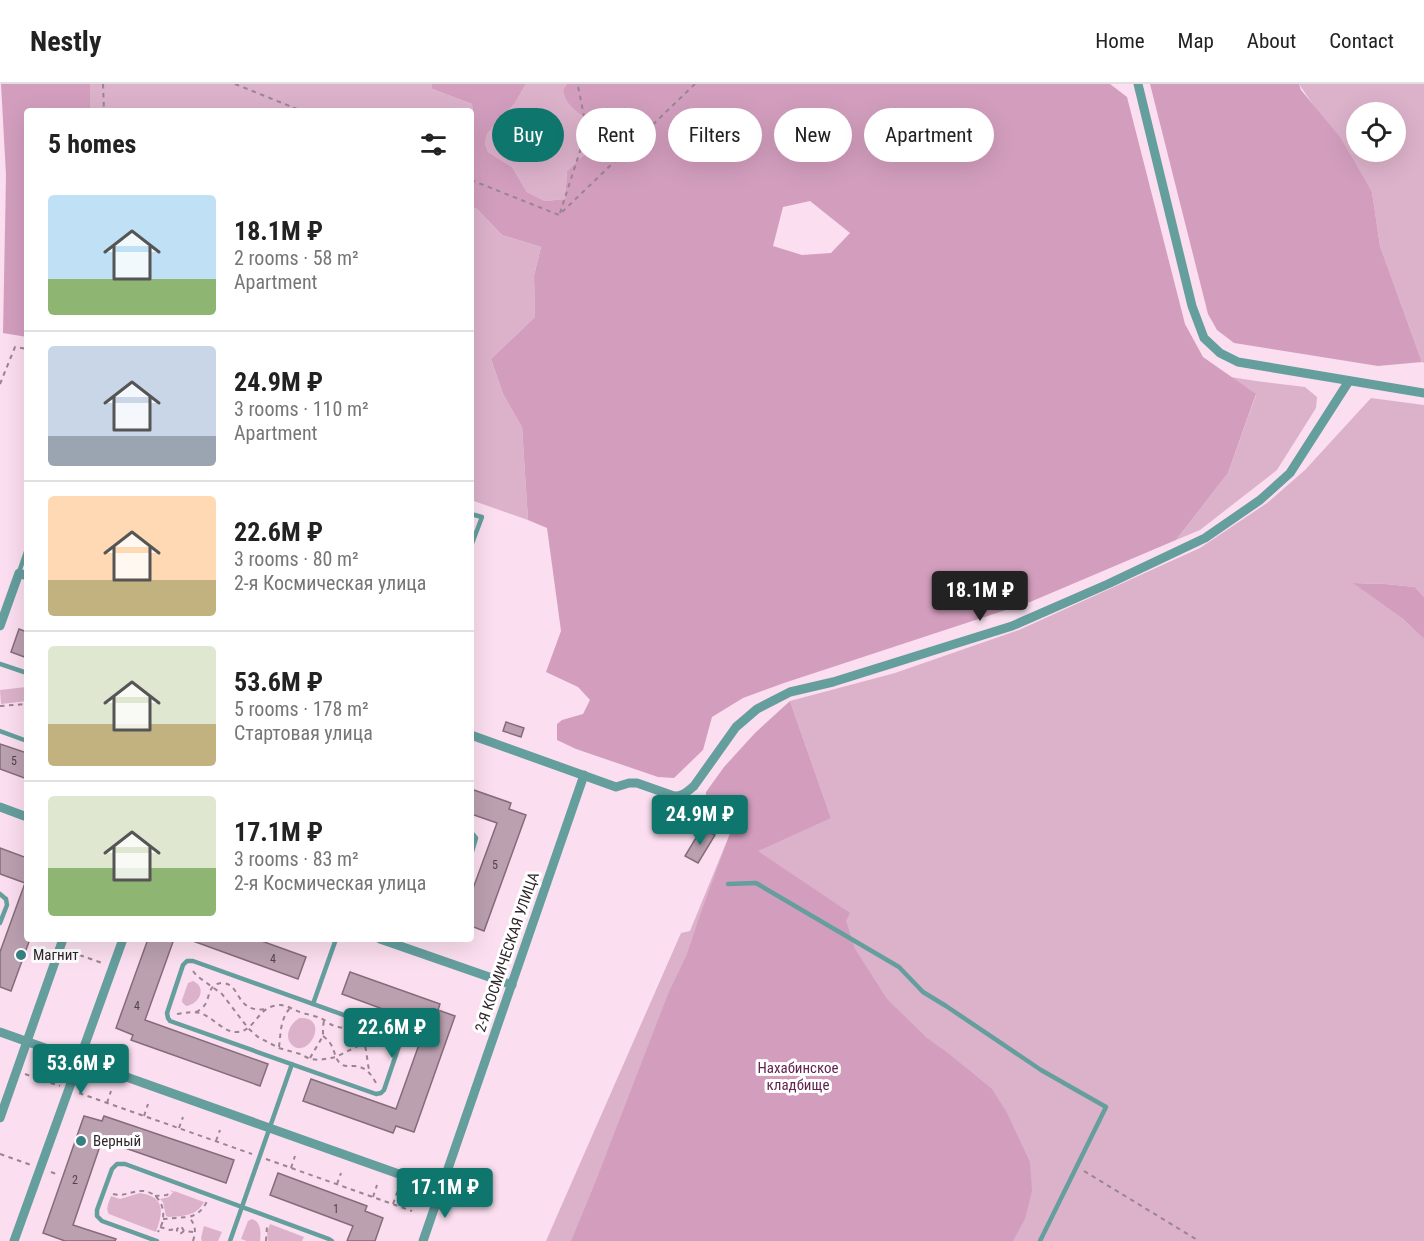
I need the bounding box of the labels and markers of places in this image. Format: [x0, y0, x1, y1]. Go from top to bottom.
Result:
pin: 18.1M ₽ [925, 571, 1035, 622]
pin: 24.9M ₽ [645, 795, 755, 846]
place label: Магнит [33, 946, 79, 964]
marker: Магнит [14, 948, 28, 962]
pin: 22.6M ₽ [337, 1008, 447, 1059]
pin: 53.6M ₽ [26, 1044, 136, 1095]
place label: Верный [93, 1132, 141, 1150]
marker: Верный [74, 1134, 88, 1148]
pin: 17.1M ₽ [390, 1168, 500, 1219]

